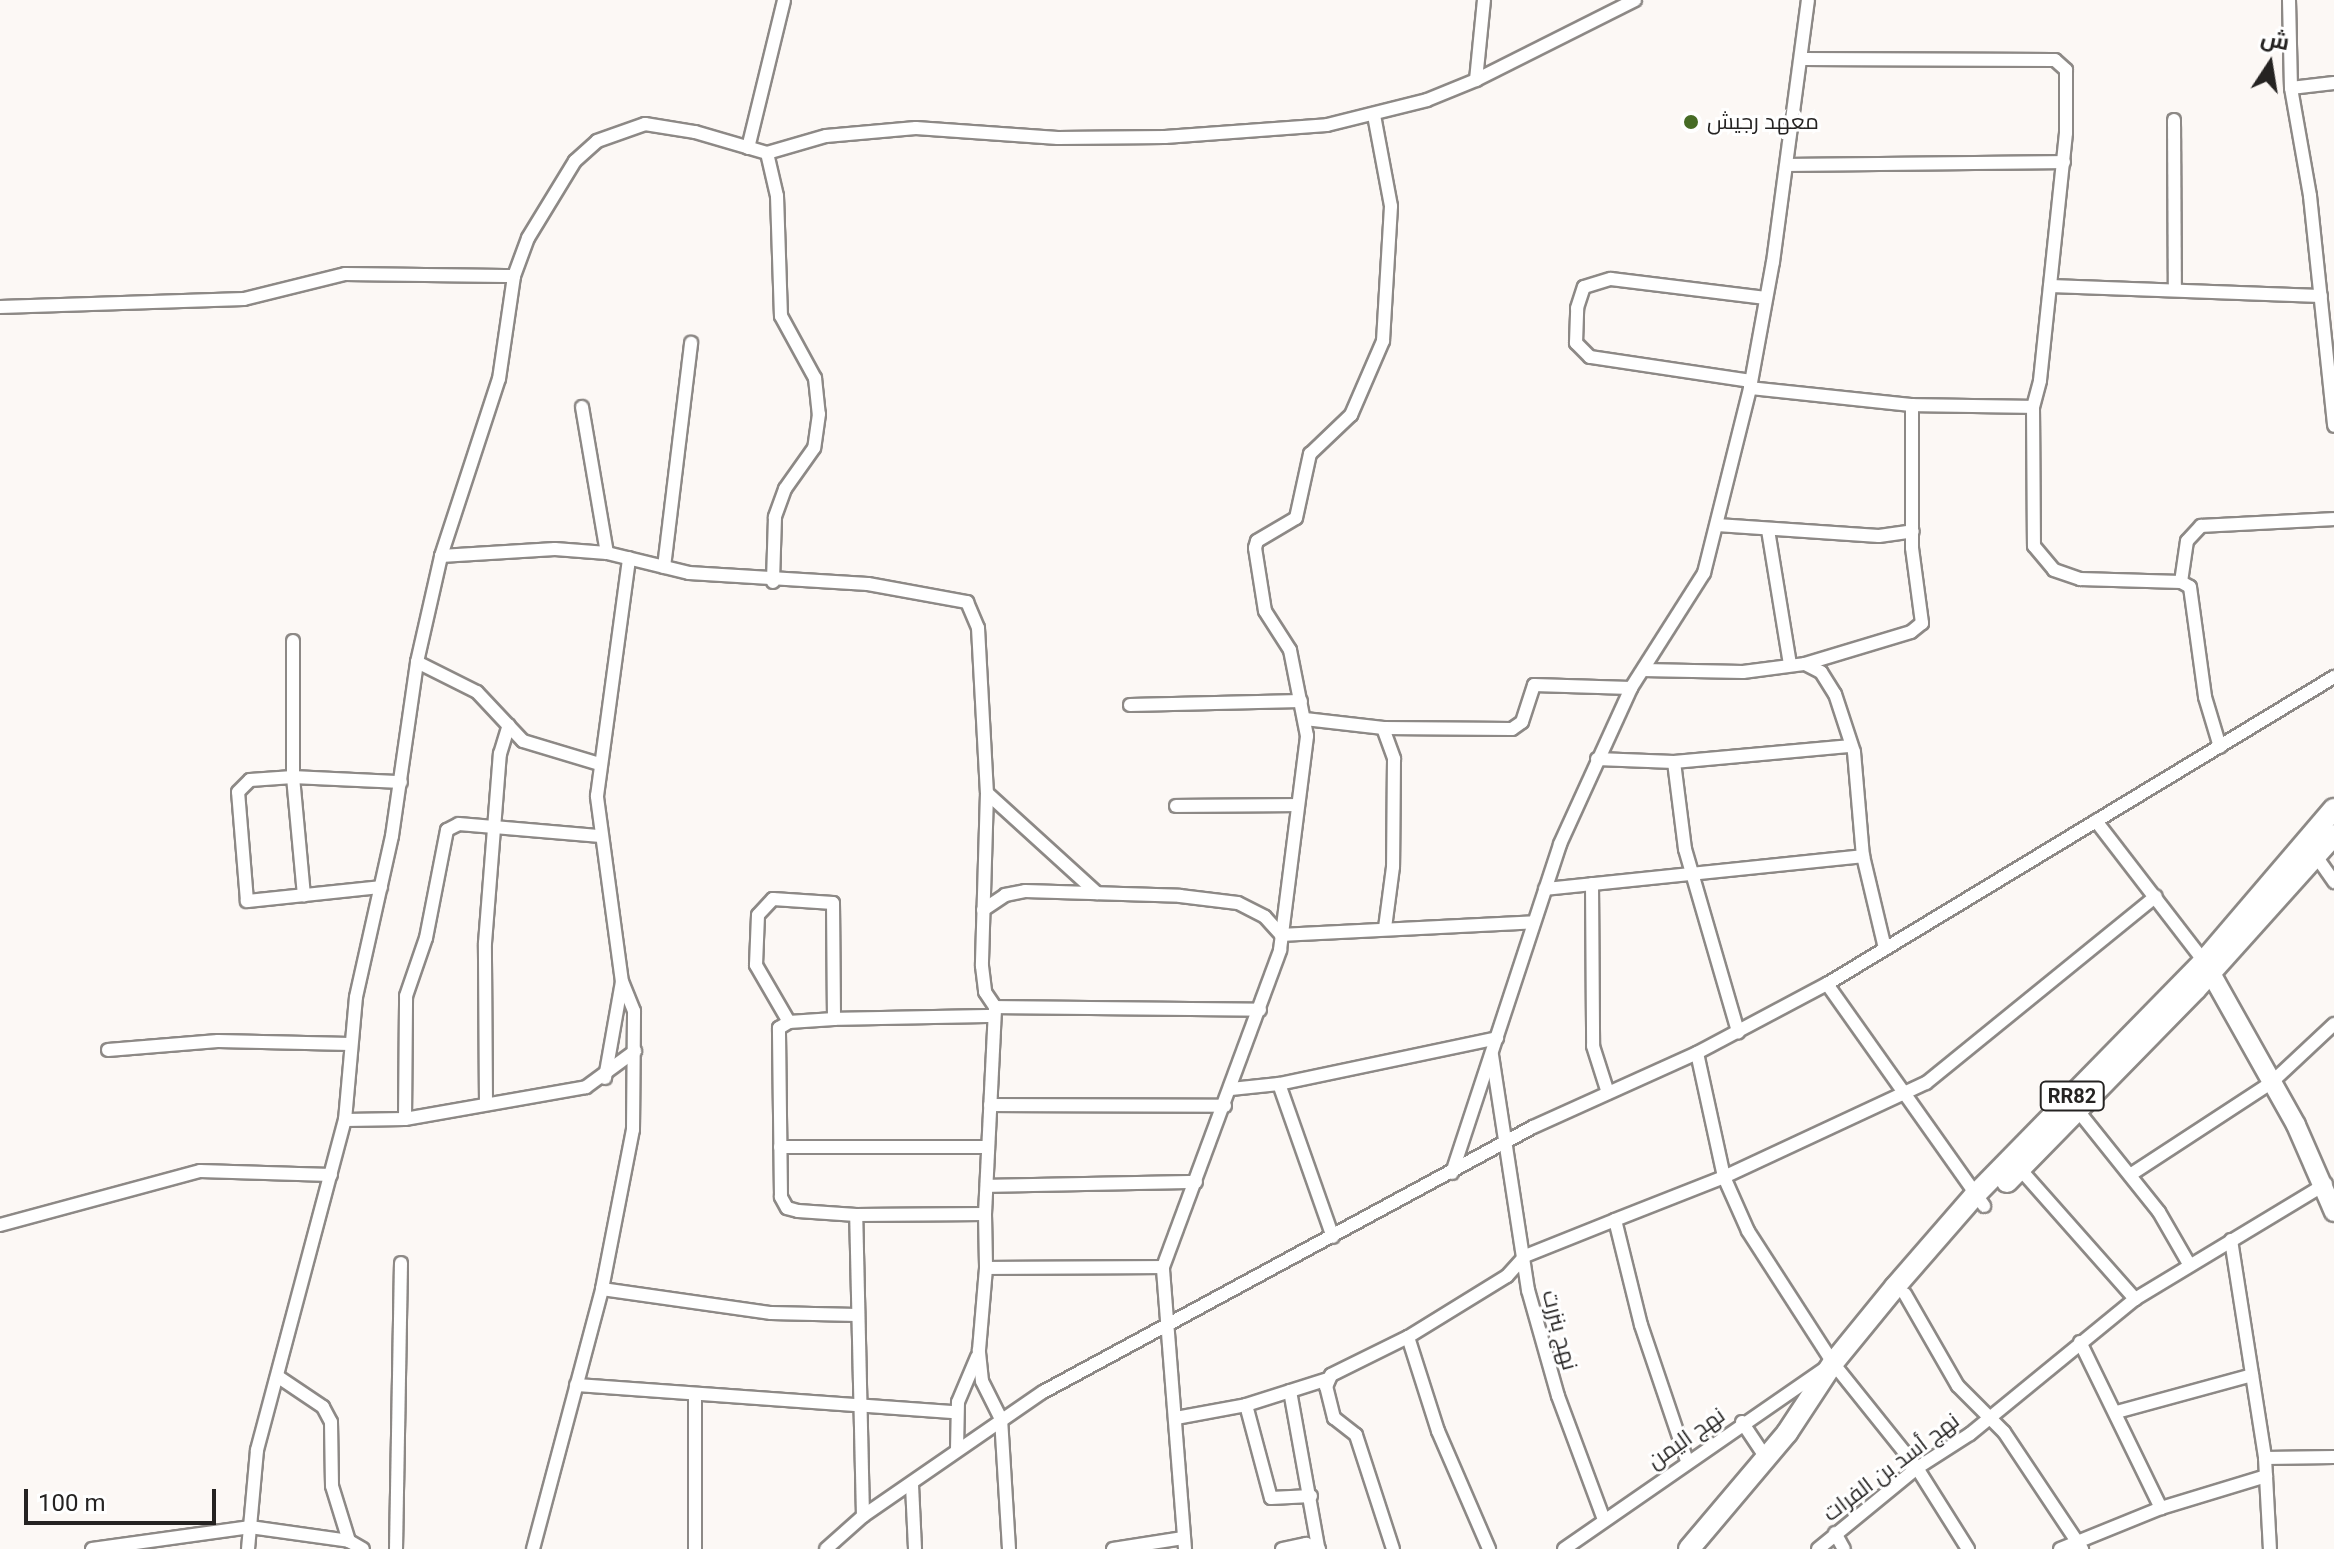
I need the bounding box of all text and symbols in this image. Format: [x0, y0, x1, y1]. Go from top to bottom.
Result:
north arrow [2230, 24, 2310, 104]
text: ش [2259, 25, 2291, 55]
place label: معهد رجيش [1707, 109, 1819, 135]
marker: معهد رجيش [1682, 113, 1700, 131]
road number: RR82 [2038, 1080, 2106, 1112]
street label: نهج بنزرت [1537, 1287, 1583, 1373]
street label: نهج اليمن [1642, 1402, 1730, 1474]
street label: نهج أسد بن الفرات [1818, 1407, 1964, 1527]
scale bar [28, 1473, 220, 1523]
text: 100 m [38, 1489, 105, 1517]

